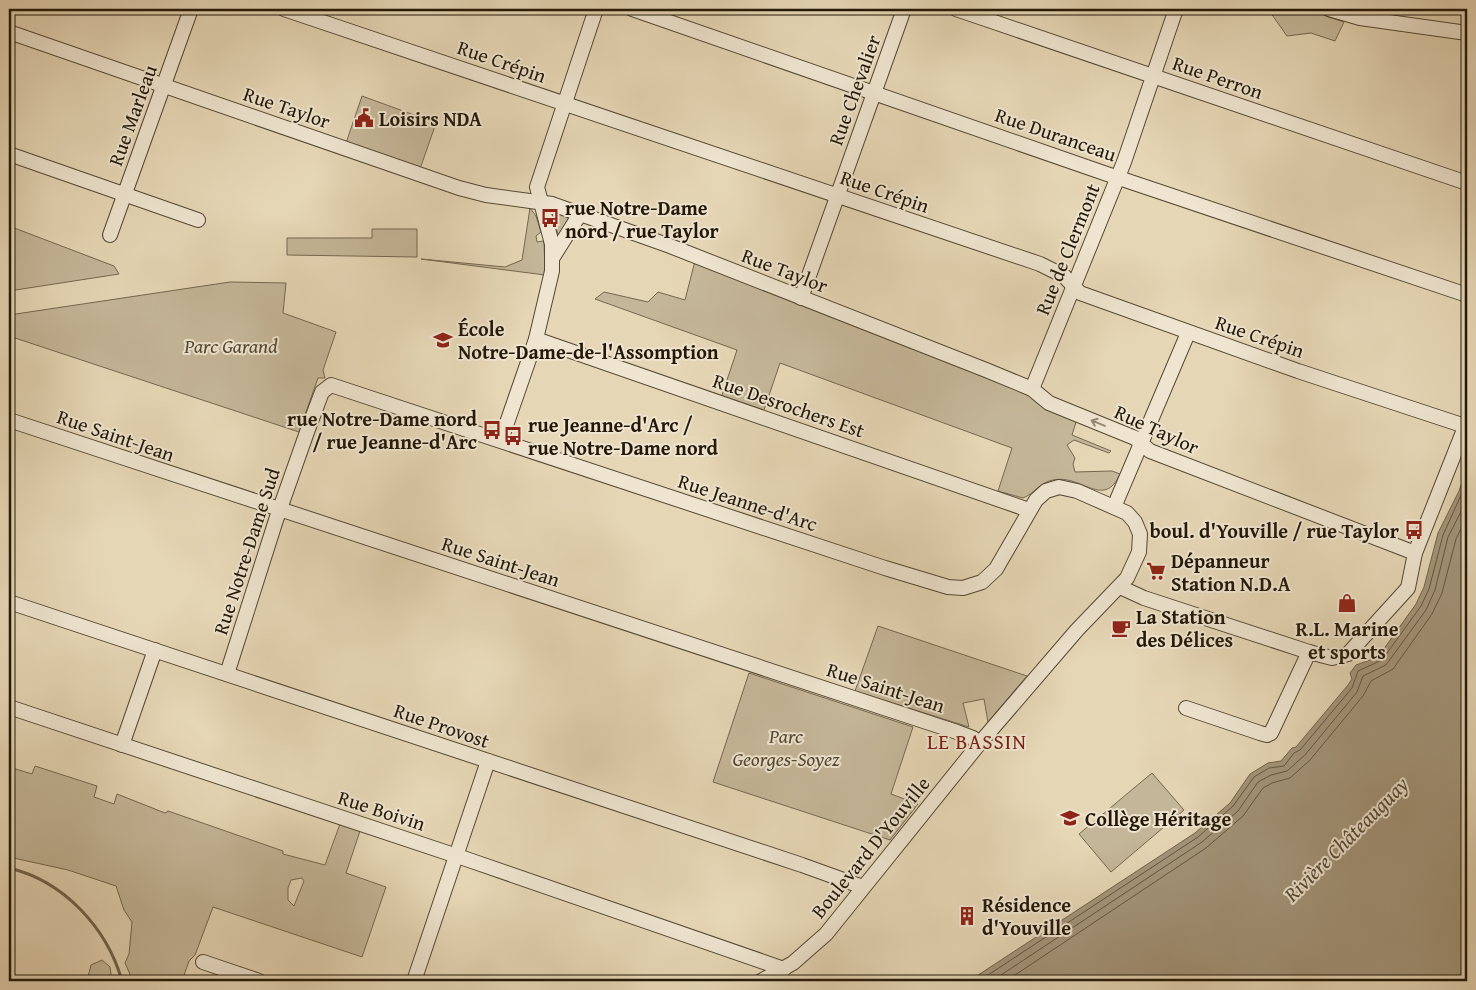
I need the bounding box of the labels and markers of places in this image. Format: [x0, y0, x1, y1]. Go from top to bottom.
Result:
place label: Loisirs NDA [379, 104, 482, 133]
public building icon: Loisirs NDA [353, 107, 375, 129]
place label: rue Notre-Dame nord / rue Taylor [565, 193, 719, 245]
bus stop icon: rue Notre-Dame nord / rue Taylor [539, 207, 561, 229]
place label: École Notre-Dame-de-l'Assomption [458, 314, 719, 366]
school or university icon: École Notre-Dame-de-l'Assomption [432, 329, 454, 351]
place label: rue Notre-Dame nord / rue Jeanne-d'Arc [287, 404, 478, 456]
place label: rue Jeanne-d'Arc / rue Notre-Dame nord [528, 410, 719, 462]
bus stop icon: rue Notre-Dame nord / rue Jeanne-d'Arc [481, 419, 503, 441]
bus stop icon: rue Jeanne-d'Arc / rue Notre-Dame nord [502, 425, 524, 447]
place label: boul. d'Youville / rue Taylor [1150, 516, 1399, 545]
bus stop icon: boul. d'Youville / rue Taylor [1403, 519, 1425, 541]
place label: Dépanneur Station N.D.A [1171, 546, 1291, 598]
supermarket icon: Dépanneur Station N.D.A [1145, 560, 1167, 582]
shop icon: R.L. Marine et sports [1336, 592, 1358, 614]
place label: La Station des Délices [1136, 602, 1233, 654]
place label: R.L. Marine et sports [1296, 614, 1399, 666]
cafe icon: La Station des Délices [1110, 617, 1132, 639]
place label: Collège Héritage [1085, 804, 1231, 833]
school or university icon: Collège Héritage [1059, 807, 1081, 829]
place label: Résidence d'Youville [982, 890, 1071, 942]
building icon: Résidence d'Youville [956, 905, 978, 927]

